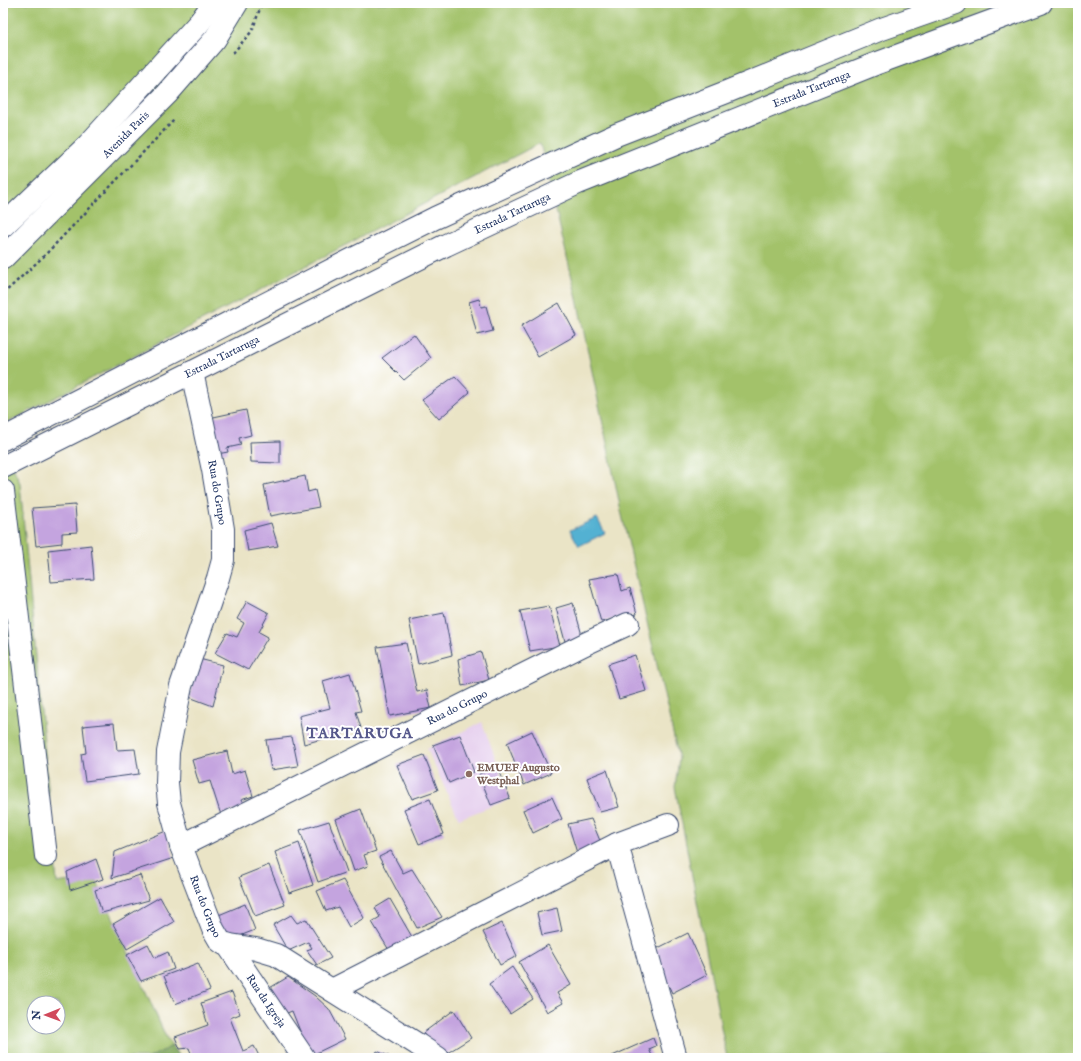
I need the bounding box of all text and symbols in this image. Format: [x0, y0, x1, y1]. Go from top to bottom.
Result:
street label: Estrada Tartaruga [771, 68, 853, 111]
street label: Avenida Paris [99, 108, 153, 162]
street label: Estrada Tartaruga [472, 190, 553, 238]
street label: Estrada Tartaruga [182, 332, 262, 382]
street label: Rua do Grupo [204, 459, 229, 526]
street label: Rua do Grupo [425, 687, 490, 729]
district label: TARTARUGA [306, 724, 413, 743]
place label: EMUEF Augusto Westphal [476, 761, 560, 788]
marker: EMUEF Augusto Westphal [464, 769, 474, 779]
street label: Rua do Grupo [186, 873, 224, 940]
street label: Rua da Igreja [243, 972, 289, 1031]
north arrow [26, 995, 66, 1035]
text: N [30, 1010, 44, 1021]

